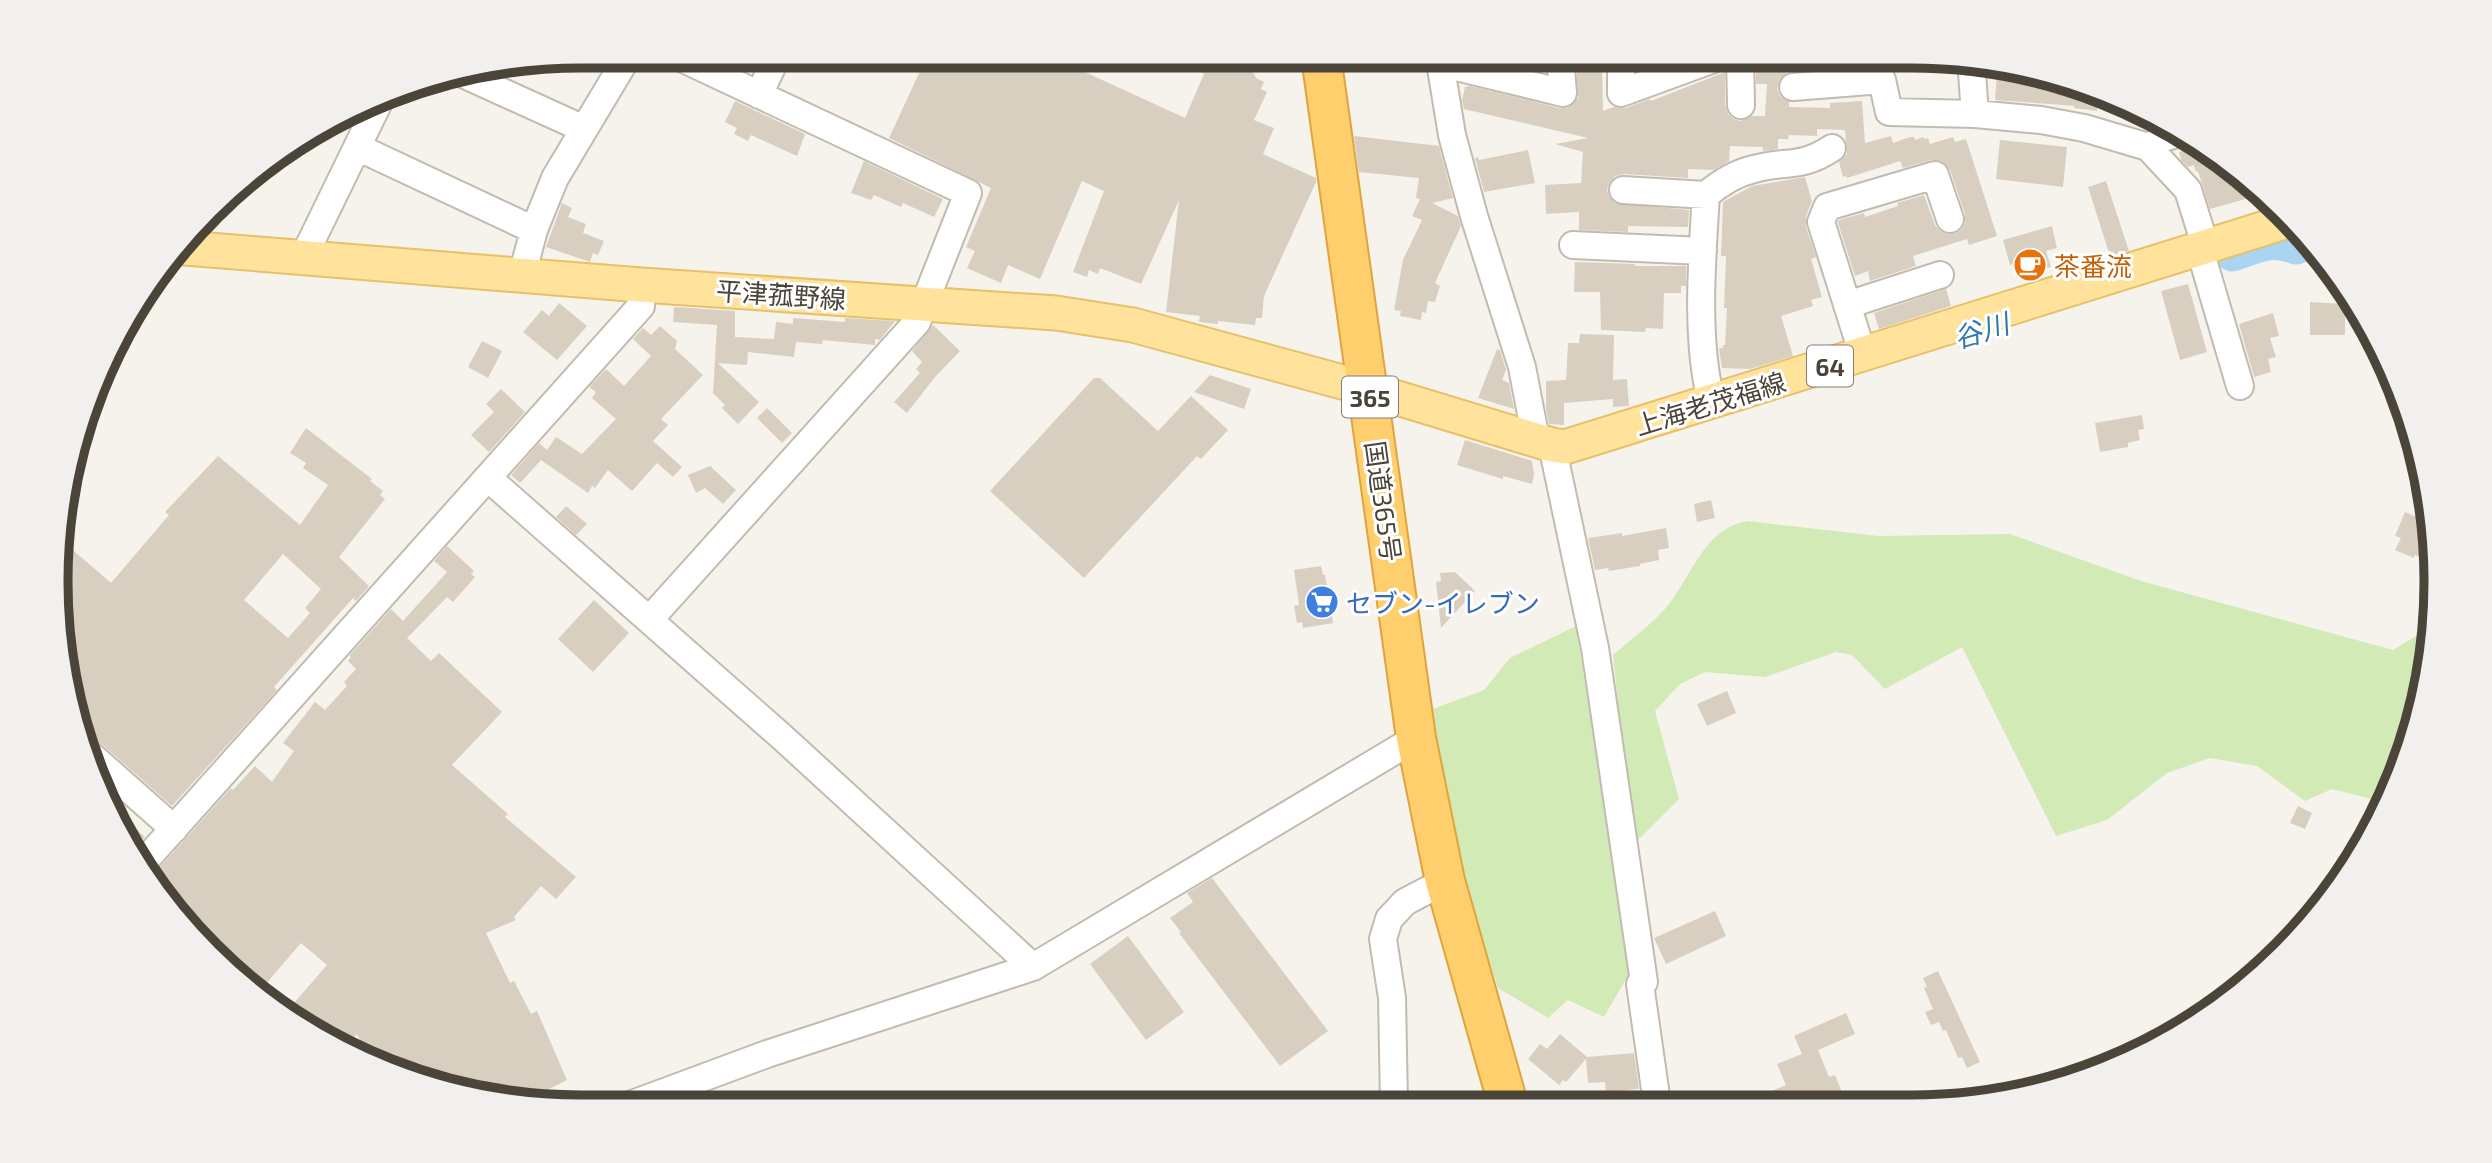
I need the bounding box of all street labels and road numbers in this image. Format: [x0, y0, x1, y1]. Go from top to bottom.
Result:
street label: 平津菰野線 [715, 274, 847, 314]
road number: 64 [1807, 346, 1853, 386]
street label: 上海老茂福線 [1631, 365, 1789, 441]
road number: 365 [1342, 376, 1398, 418]
street label: 国道365号 [1360, 439, 1408, 563]

